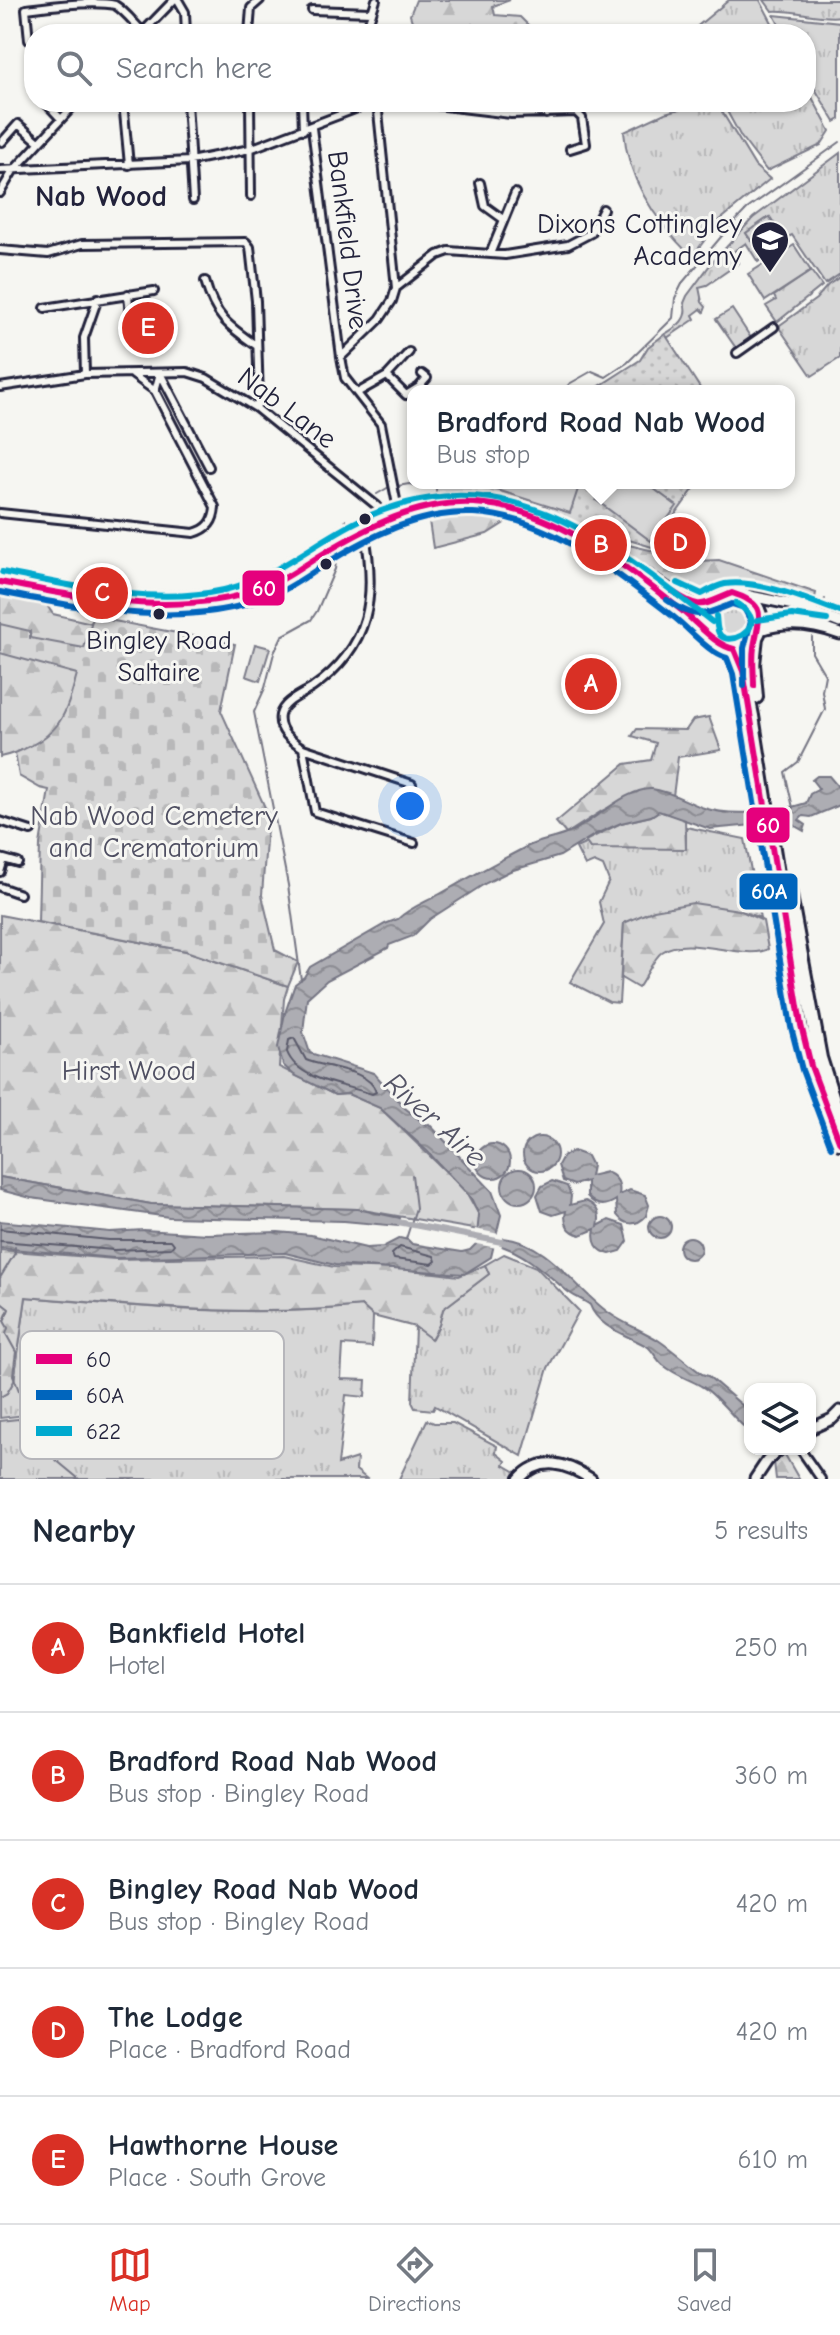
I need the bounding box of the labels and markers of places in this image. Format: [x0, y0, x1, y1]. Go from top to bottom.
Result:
place label: Dixons Cottingley Academy [537, 208, 742, 272]
school or university icon: Dixons Cottingley Academy [749, 219, 791, 274]
pin: E [122, 298, 174, 358]
unlabelled marker [357, 511, 373, 527]
pin: D [654, 513, 706, 573]
pin: B [575, 515, 627, 575]
unlabelled marker [318, 556, 334, 572]
pin: C [76, 563, 128, 623]
marker: Bingley Road Saltaire [151, 606, 167, 622]
place label: Bingley Road Saltaire [86, 626, 232, 688]
pin: A [565, 654, 617, 714]

